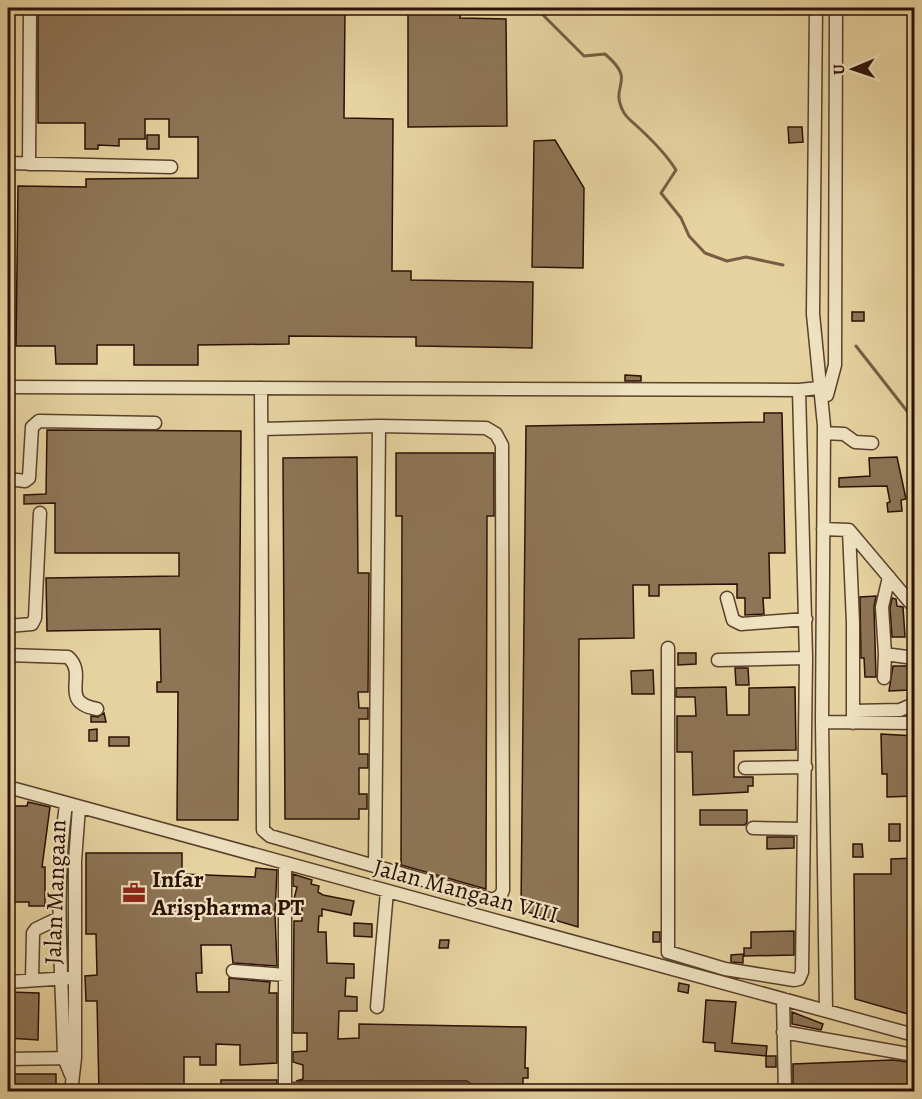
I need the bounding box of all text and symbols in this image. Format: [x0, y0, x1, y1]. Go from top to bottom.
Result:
north arrow [823, 39, 883, 99]
text: U [828, 63, 850, 75]
street label: Jalan Mangaan [36, 819, 74, 965]
street label: Jalan Mangaan VIII [370, 851, 562, 931]
place label: Infar Arispharma PT [151, 863, 304, 923]
office icon: Infar Arispharma PT [121, 880, 147, 906]

